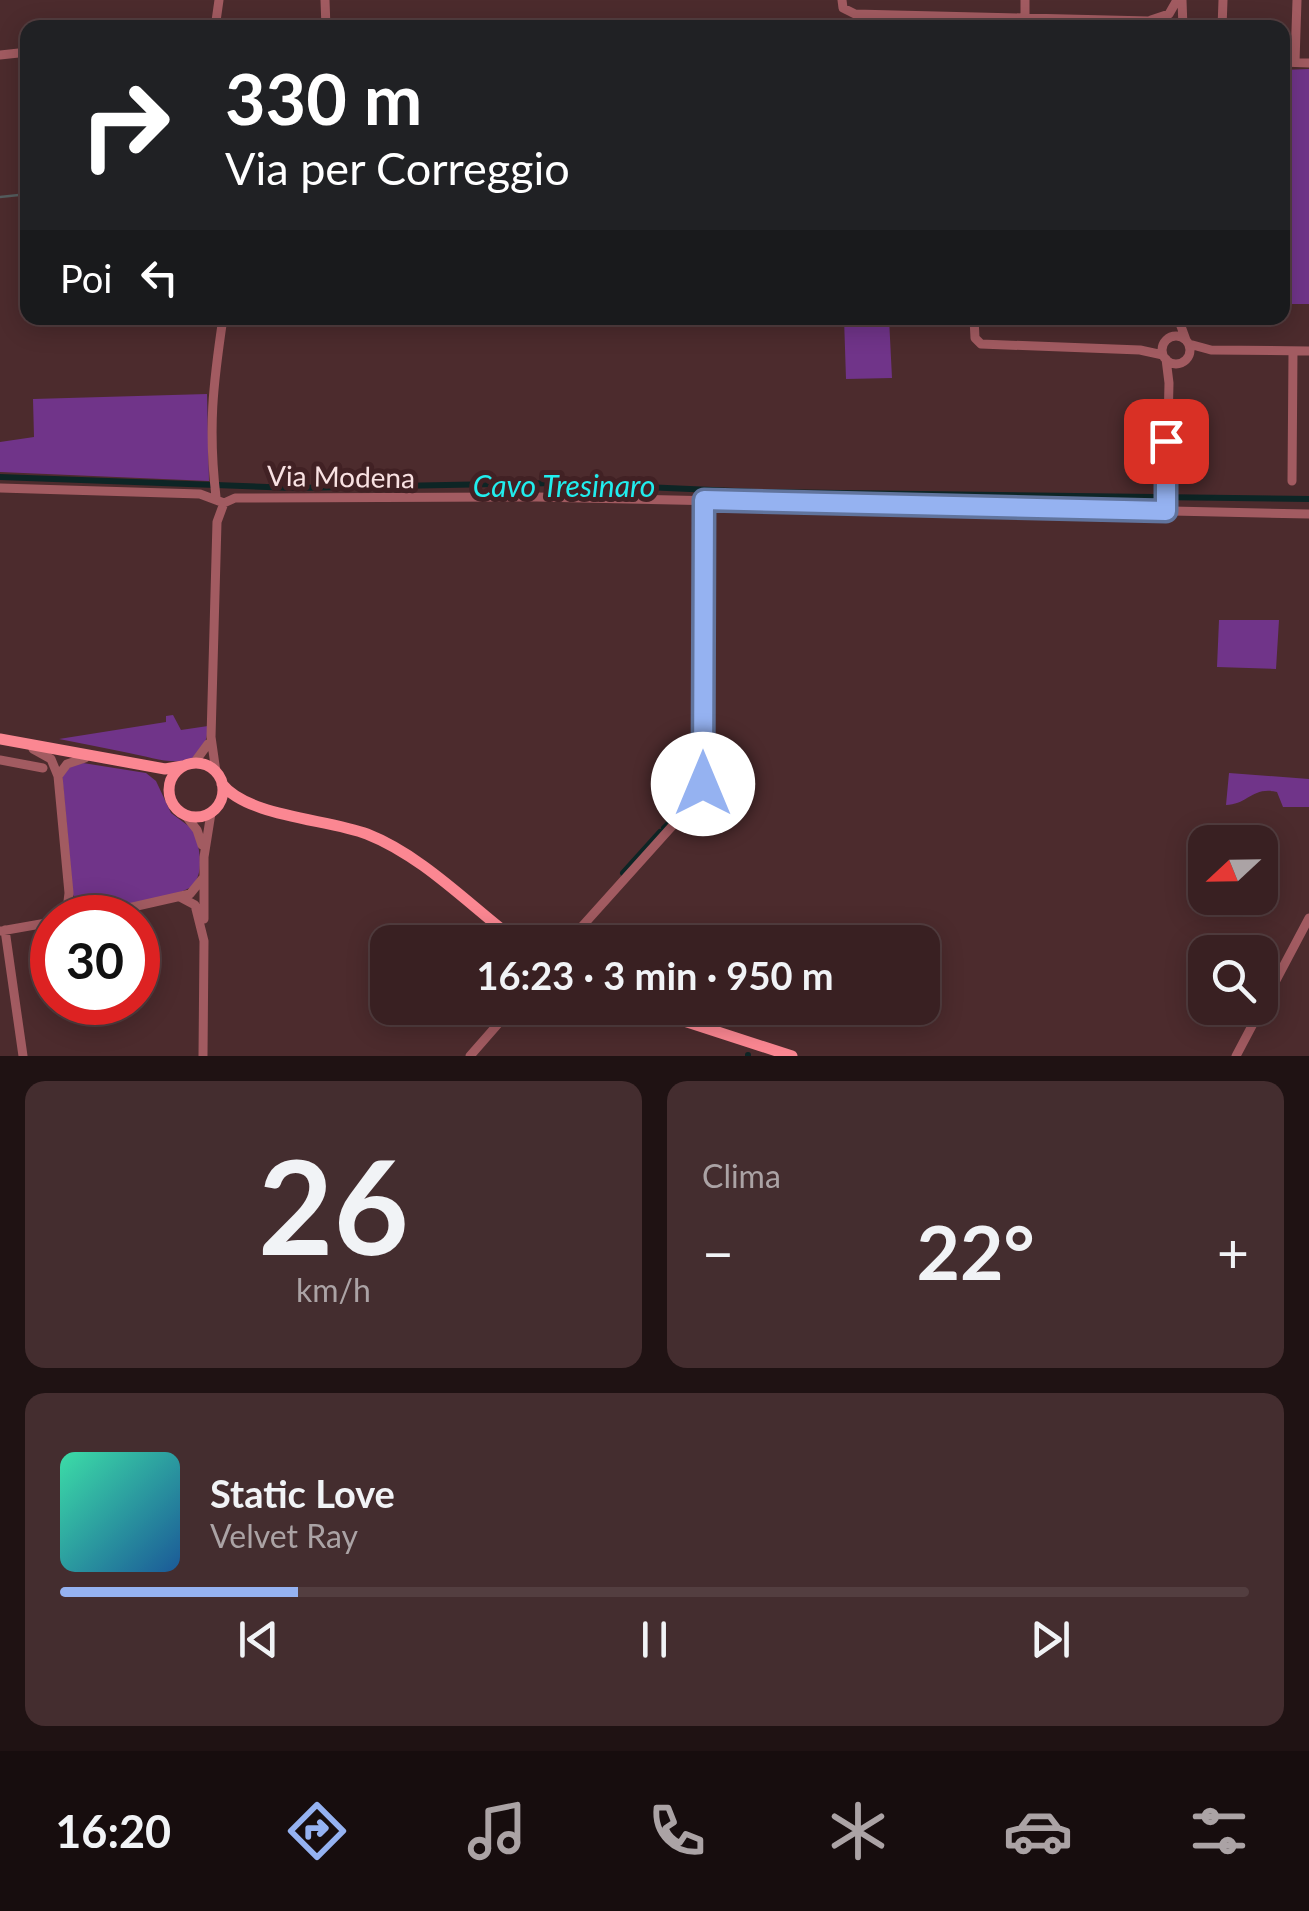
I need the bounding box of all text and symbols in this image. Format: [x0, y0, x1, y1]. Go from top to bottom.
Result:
text: 330 m [225, 56, 422, 140]
icon: right [60, 60, 190, 190]
text: Via per Correggio [225, 141, 570, 195]
icon: left [132, 250, 187, 305]
text: Poi [60, 255, 112, 301]
pin [1124, 399, 1209, 484]
icon: arrive [1139, 414, 1194, 469]
street label: Via Modena [267, 458, 415, 494]
water label: Cavo Tresinaro [473, 467, 655, 503]
position arrow [651, 732, 755, 836]
north arrow [1188, 825, 1278, 915]
map controls [1188, 825, 1278, 1025]
speed limit sign: 30 [30, 895, 160, 1025]
button: search [1188, 935, 1278, 1025]
text: 16:23 · 3 min · 950 m [476, 952, 834, 998]
text: 26 [258, 1127, 409, 1283]
text: Clima [702, 1156, 781, 1195]
text: 22° [916, 1206, 1035, 1296]
text: − [702, 1219, 734, 1285]
text: + [1217, 1219, 1249, 1285]
text: km/h [296, 1270, 371, 1309]
text: Static Love [210, 1470, 395, 1516]
text: Velvet Ray [210, 1516, 358, 1555]
icon: previous [231, 1612, 286, 1667]
icon: pause [627, 1612, 682, 1667]
icon: next [1023, 1612, 1078, 1667]
icon: directions [282, 1796, 352, 1866]
icon: music [462, 1796, 532, 1866]
icon: phone [642, 1796, 712, 1866]
icon: climate [823, 1796, 893, 1866]
icon: car [1003, 1796, 1073, 1866]
icon: filters [1184, 1796, 1254, 1866]
text: 16:20 [55, 1804, 171, 1858]

